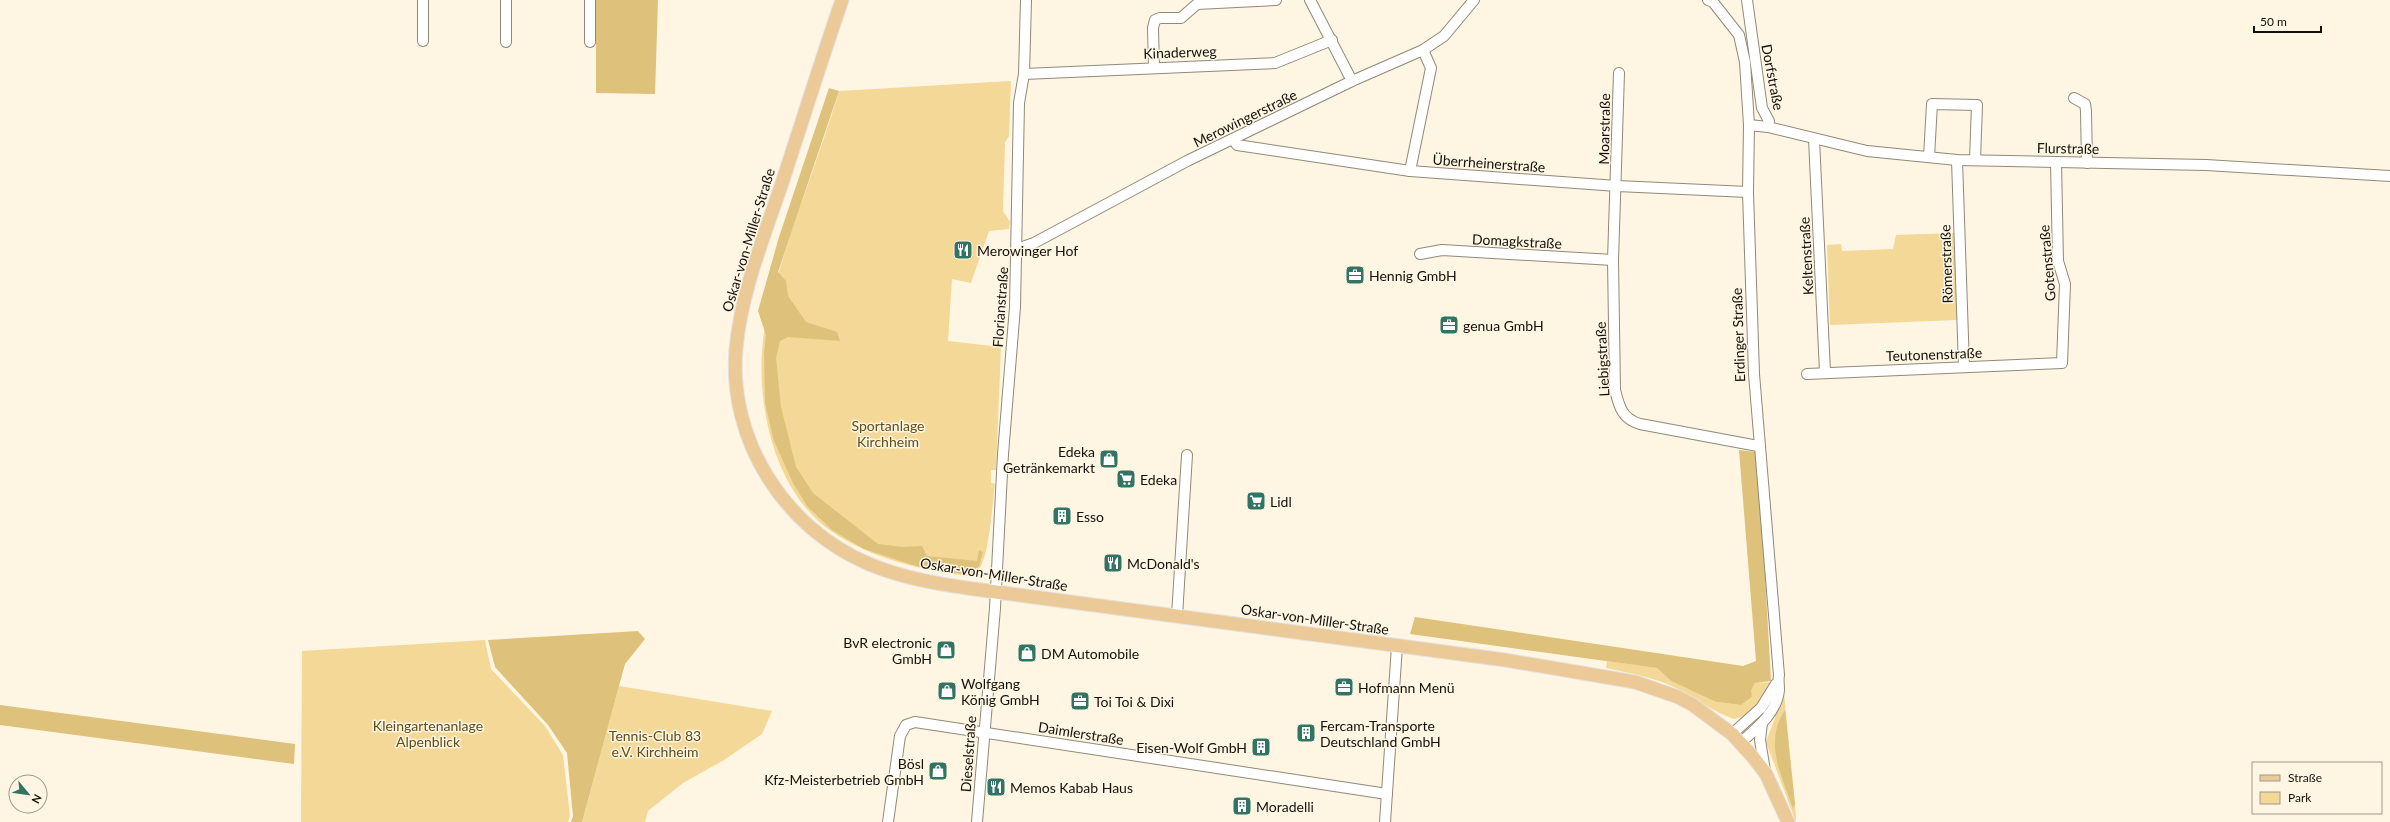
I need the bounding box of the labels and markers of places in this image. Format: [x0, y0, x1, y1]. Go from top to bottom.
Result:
restaurant icon: Merowinger Hof [952, 239, 974, 261]
place label: Merowinger Hof [977, 242, 1078, 259]
office icon: Hennig GmbH [1344, 264, 1366, 286]
place label: Hennig GmbH [1369, 267, 1457, 284]
office icon: genua GmbH [1438, 314, 1460, 336]
place label: genua GmbH [1463, 317, 1544, 334]
place label: Edeka Getränkemarkt [1003, 443, 1095, 476]
shop icon: Edeka Getränkemarkt [1098, 448, 1120, 470]
supermarket icon: Edeka [1115, 468, 1137, 490]
place label: Edeka [1140, 471, 1177, 488]
supermarket icon: Lidl [1245, 490, 1267, 512]
place label: Lidl [1270, 493, 1292, 510]
building icon: Esso [1051, 505, 1073, 527]
place label: Esso [1076, 508, 1104, 525]
restaurant icon: McDonald's [1102, 552, 1124, 574]
place label: McDonald's [1127, 555, 1200, 572]
place label: BvR electronic GmbH [843, 634, 932, 667]
shop icon: BvR electronic GmbH [935, 639, 957, 661]
shop icon: DM Automobile [1016, 642, 1038, 664]
place label: DM Automobile [1041, 645, 1139, 662]
place label: Wolfgang König GmbH [961, 675, 1040, 708]
office icon: Hofmann Menü [1333, 676, 1355, 698]
place label: Hofmann Menü [1358, 679, 1455, 696]
shop icon: Wolfgang König GmbH [936, 680, 958, 702]
office icon: Toi Toi & Dixi [1069, 690, 1091, 712]
place label: Toi Toi & Dixi [1094, 693, 1174, 710]
place label: Fercam-Transporte Deutschland GmbH [1320, 717, 1441, 750]
building icon: Fercam-Transporte Deutschland GmbH [1295, 722, 1317, 744]
building icon: Eisen-Wolf GmbH [1250, 736, 1272, 758]
place label: Eisen-Wolf GmbH [1136, 739, 1247, 756]
place label: Bösl Kfz-Meisterbetrieb GmbH [764, 755, 924, 788]
shop icon: Bösl Kfz-Meisterbetrieb GmbH [927, 760, 949, 782]
restaurant icon: Memos Kabab Haus [985, 776, 1007, 798]
place label: Memos Kabab Haus [1010, 779, 1133, 796]
building icon: Moradelli [1231, 795, 1253, 817]
place label: Moradelli [1256, 798, 1314, 815]

